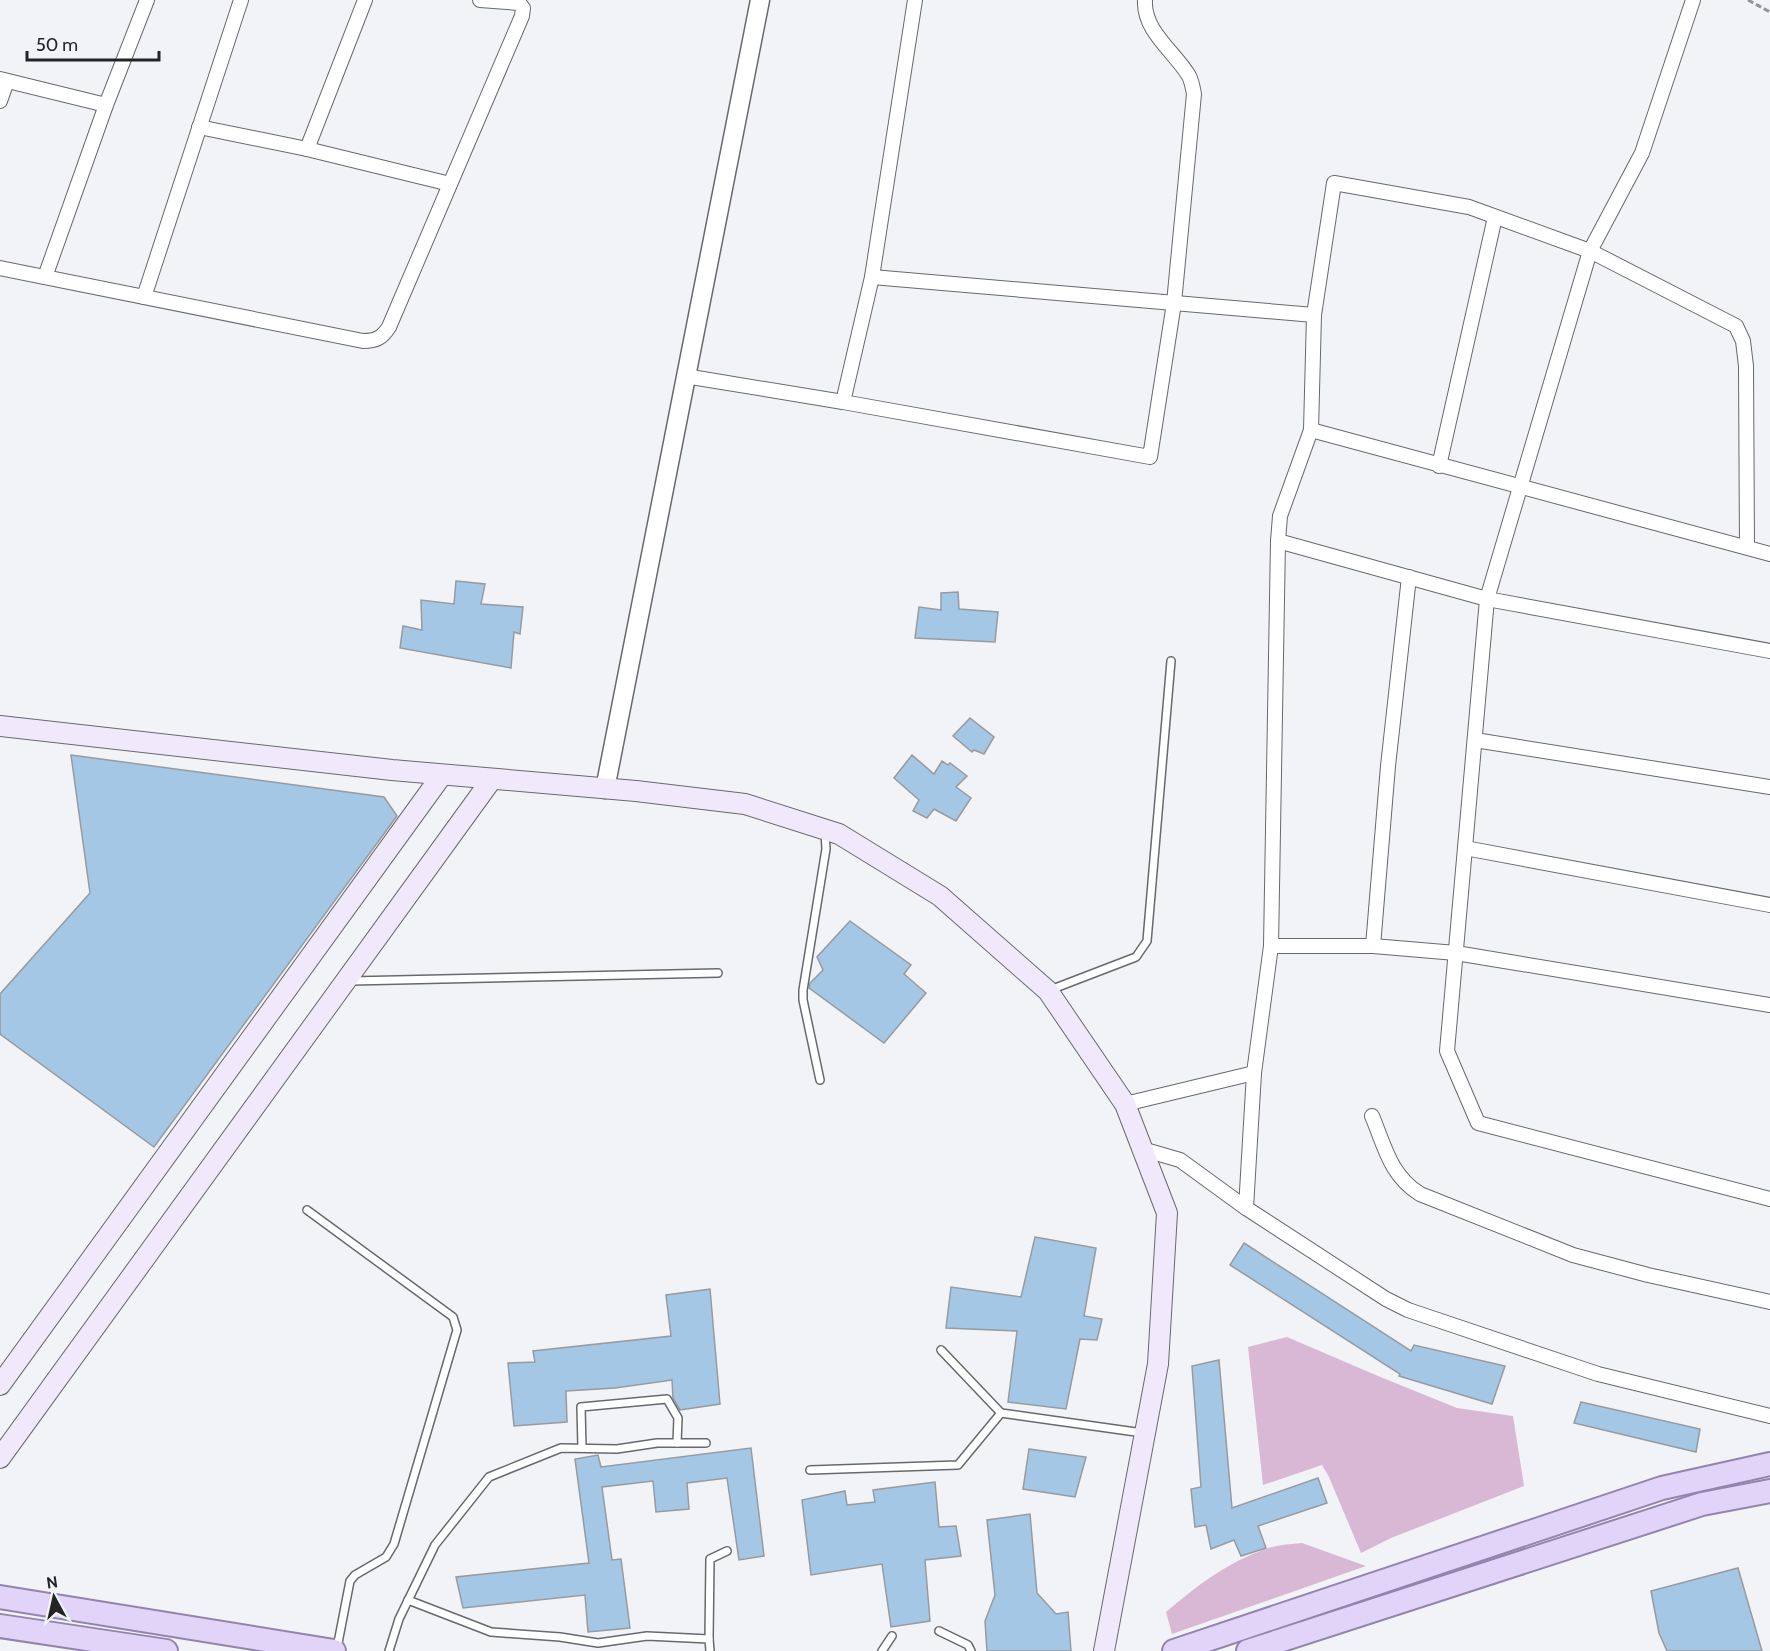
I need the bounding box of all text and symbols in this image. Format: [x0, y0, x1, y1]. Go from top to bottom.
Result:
scale bar [27, 24, 159, 62]
text: 50 m [36, 34, 78, 56]
north arrow [24, 1567, 84, 1627]
text: N [45, 1572, 59, 1593]

